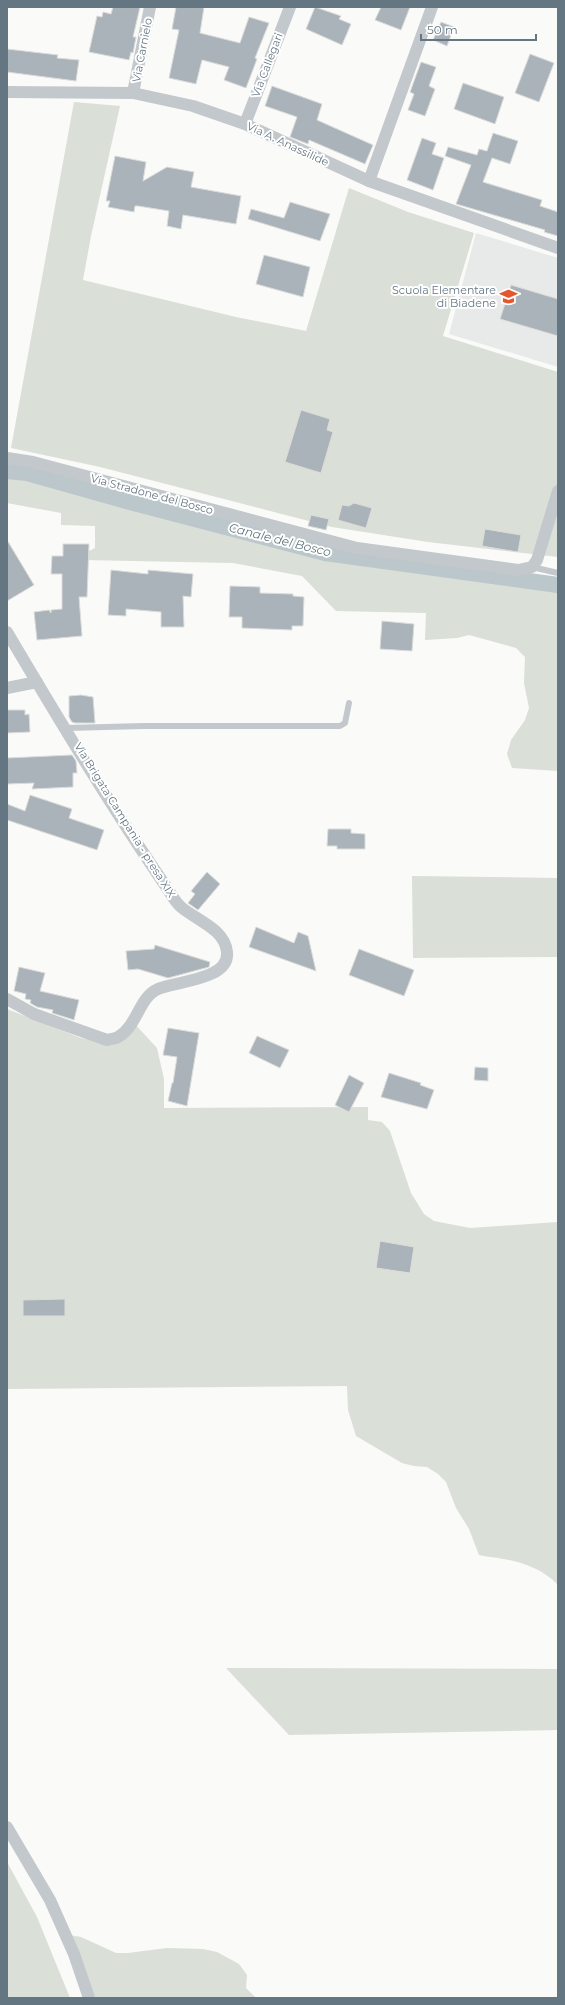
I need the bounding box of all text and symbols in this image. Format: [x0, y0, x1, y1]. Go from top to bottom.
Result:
scale bar [421, 16, 536, 42]
street label: Via Carnielo [129, 17, 155, 83]
text: 50 m [427, 22, 458, 37]
street label: Via Callegari [248, 31, 286, 99]
street label: Via A. Anassilide [245, 119, 332, 169]
place label: Scuola Elementare di Biadene [392, 283, 496, 310]
school or university icon: Scuola Elementare di Biadene [499, 286, 519, 306]
street label: Via Stradone del Bosco [89, 471, 215, 517]
water label: Canale del Bosco [228, 520, 333, 560]
street label: Via Brigata Campania - presa XIX [71, 740, 179, 901]

